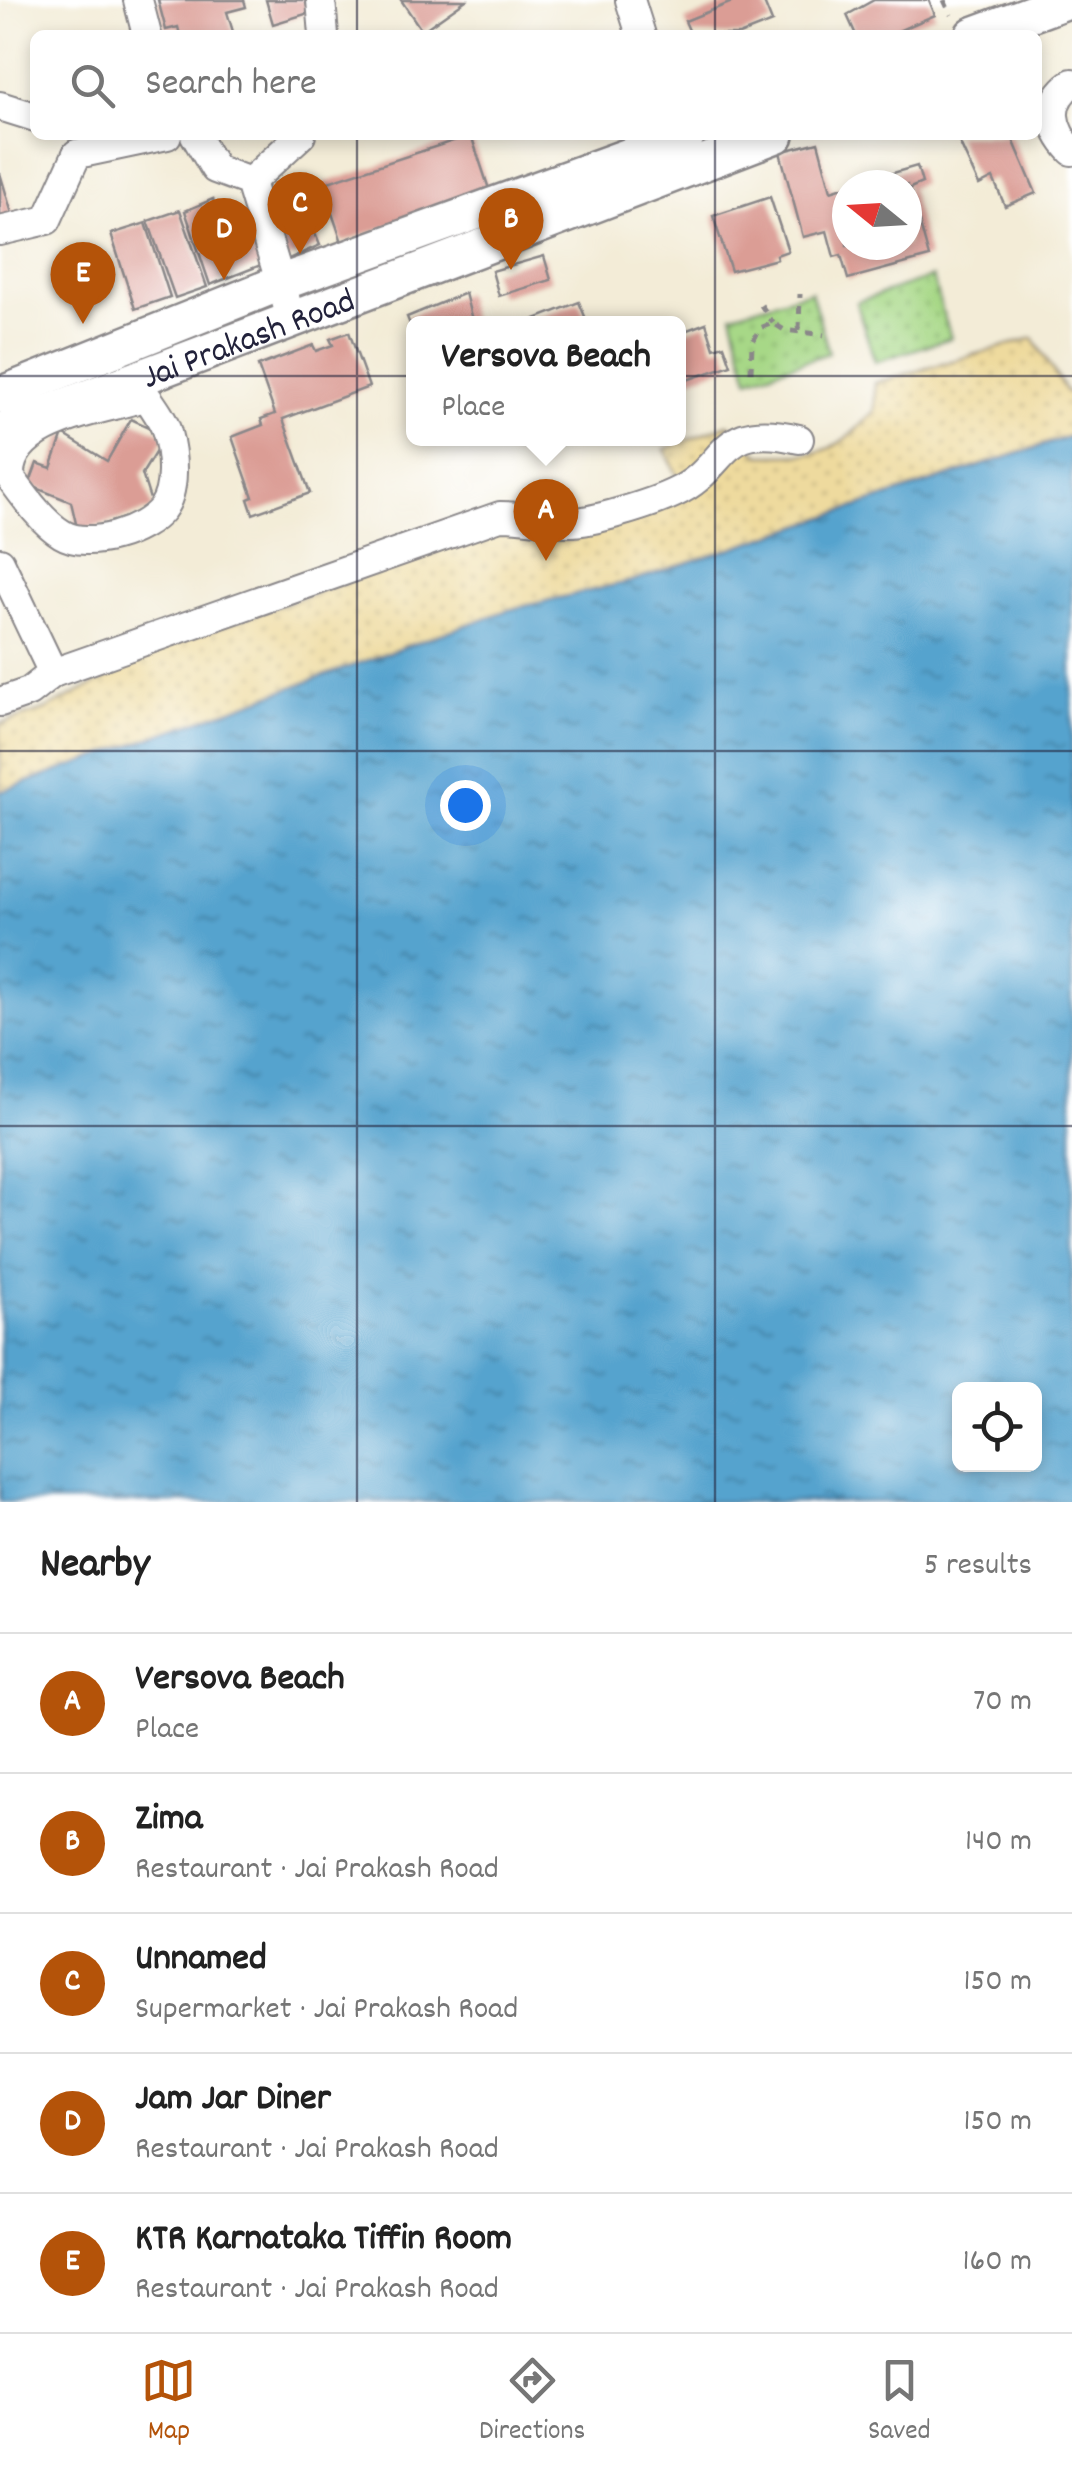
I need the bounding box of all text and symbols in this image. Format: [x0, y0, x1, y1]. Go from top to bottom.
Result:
search box [30, 30, 1042, 140]
icon: search [65, 58, 120, 113]
text: Search here [145, 58, 317, 113]
north arrow [832, 170, 922, 260]
pin: C [268, 172, 332, 254]
pin: B [478, 188, 544, 270]
pin: D [192, 198, 256, 280]
pin: E [51, 242, 116, 324]
street label: Jai Prakash Road [136, 278, 363, 404]
popup [406, 316, 686, 446]
text: Versova Beach [441, 331, 651, 386]
text: Place [441, 386, 505, 432]
pin: A [514, 478, 578, 561]
your location [440, 780, 491, 831]
map controls [952, 1382, 1042, 1472]
button: locate [952, 1382, 1042, 1472]
text: Nearby [40, 1537, 150, 1597]
text: 5 results [924, 1544, 1032, 1590]
text: Versova Beach [135, 1653, 345, 1708]
text: A [64, 1680, 81, 1726]
text: 70 m [973, 1680, 1032, 1726]
text: Place [135, 1708, 199, 1754]
text: Zima [135, 1793, 203, 1848]
text: B [65, 1820, 80, 1866]
text: 140 m [965, 1820, 1032, 1866]
text: Restaurant · Jai Prakash Road [135, 1848, 499, 1894]
text: Unnamed [135, 1933, 267, 1988]
text: C [65, 1960, 80, 2006]
text: 150 m [963, 1960, 1032, 2006]
text: Supermarket · Jai Prakash Road [135, 1988, 518, 2034]
text: Jam Jar Diner [135, 2073, 331, 2128]
text: D [64, 2100, 81, 2146]
text: 150 m [963, 2100, 1032, 2146]
text: Restaurant · Jai Prakash Road [135, 2128, 499, 2174]
text: KTR Karnataka Tiffin Room [135, 2213, 512, 2268]
text: E [65, 2240, 80, 2286]
text: 160 m [963, 2240, 1032, 2286]
text: Restaurant · Jai Prakash Road [135, 2268, 499, 2314]
tab: Map [141, 2353, 196, 2453]
tab: Directions [479, 2353, 585, 2453]
tab: Saved [868, 2353, 931, 2453]

